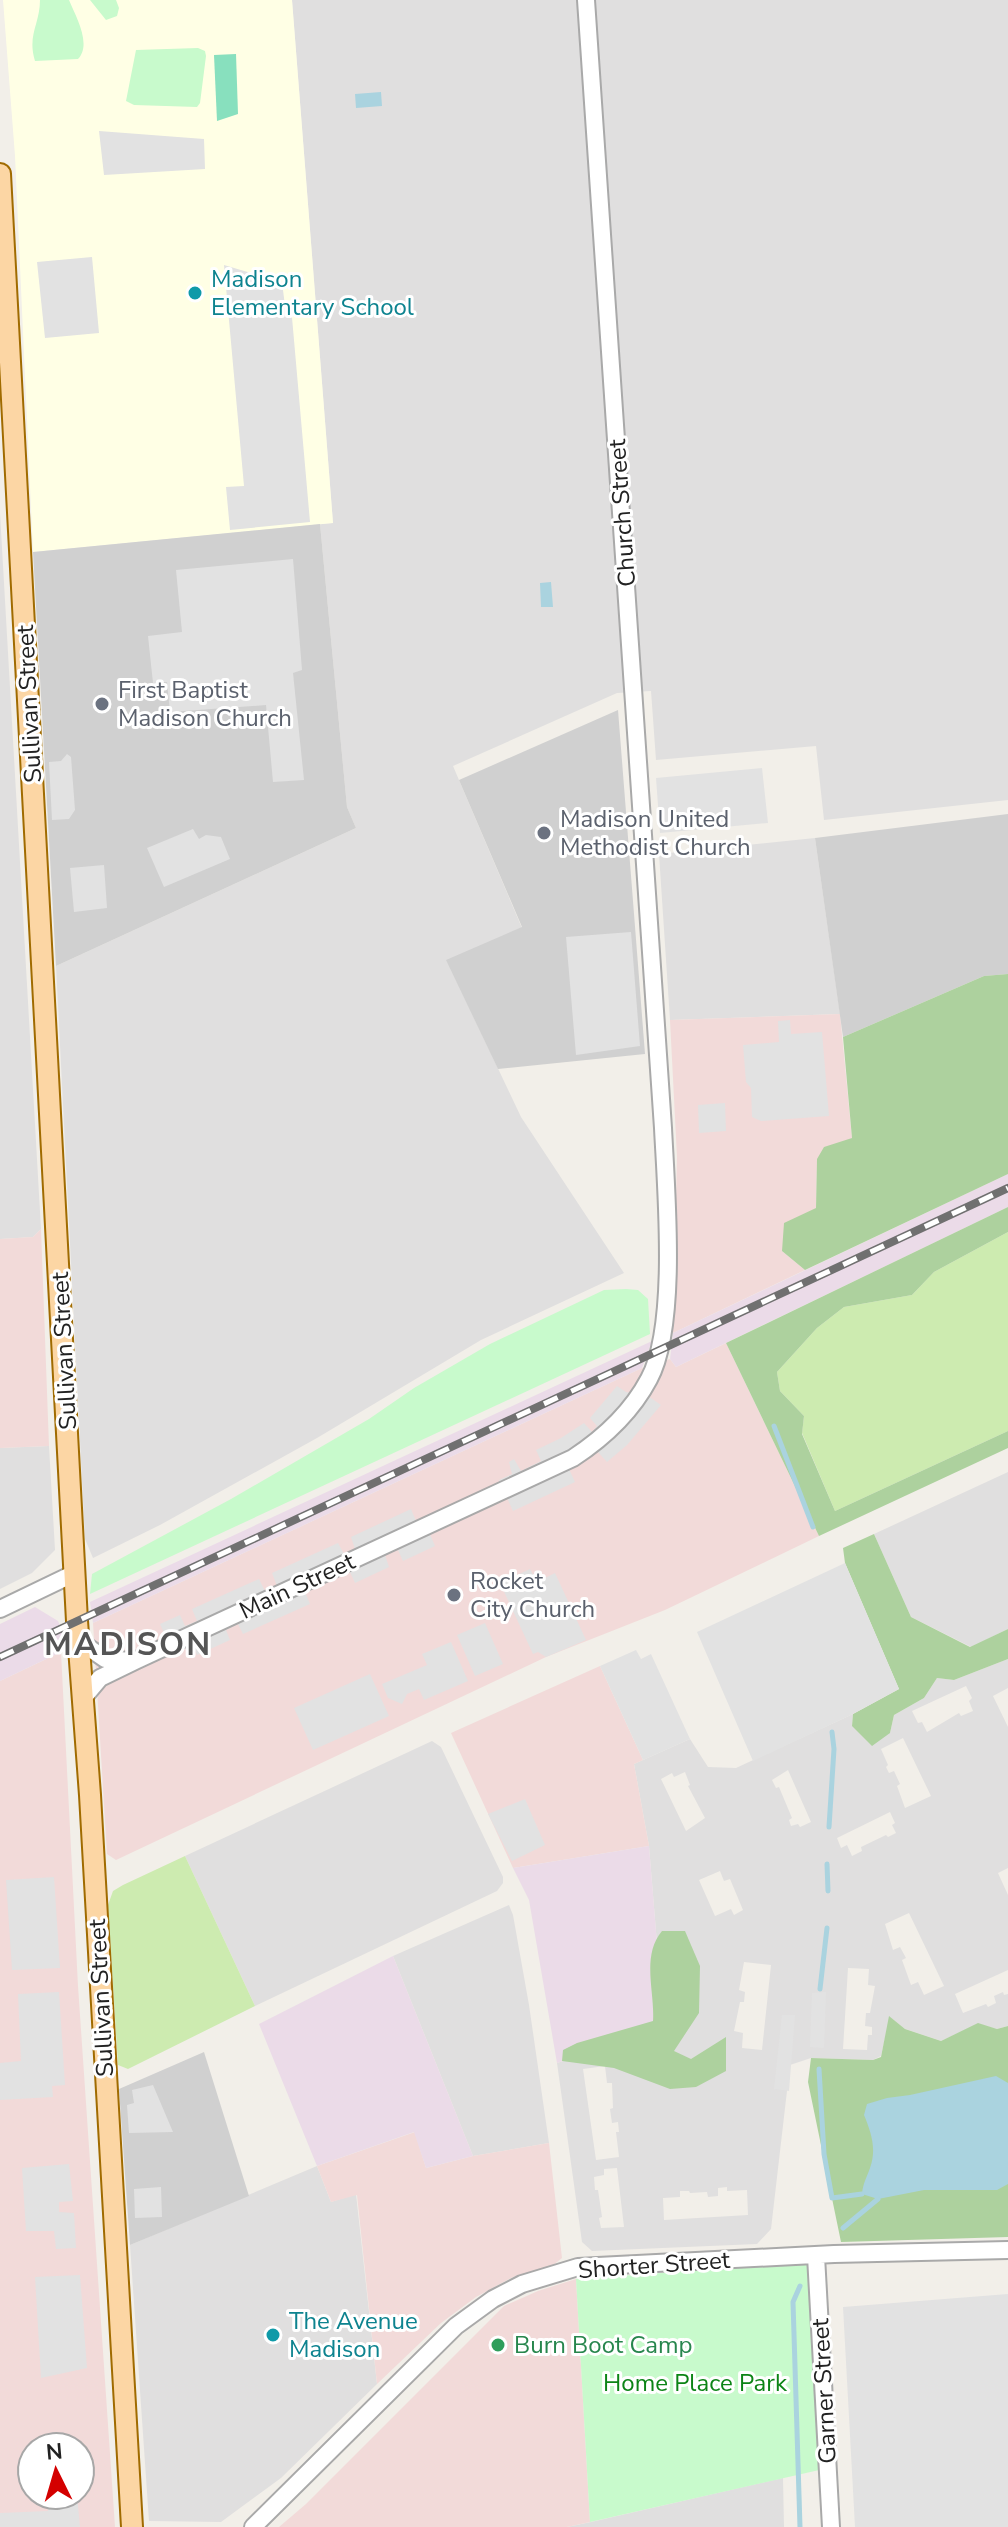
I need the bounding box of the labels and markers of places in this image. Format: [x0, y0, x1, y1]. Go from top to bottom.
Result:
place label: Madison Elementary School [211, 263, 414, 323]
marker: Madison Elementary School [186, 284, 204, 302]
place label: First Baptist Madison Church [118, 674, 292, 734]
marker: First Baptist Madison Church [93, 695, 111, 713]
place label: Madison United Methodist Church [560, 803, 751, 863]
marker: Madison United Methodist Church [535, 824, 553, 842]
place label: Rocket City Church [470, 1565, 595, 1625]
marker: Rocket City Church [445, 1586, 463, 1604]
place label: The Avenue Madison [289, 2305, 418, 2365]
marker: The Avenue Madison [264, 2326, 282, 2344]
place label: Burn Boot Camp [514, 2329, 692, 2361]
marker: Burn Boot Camp [489, 2336, 507, 2354]

